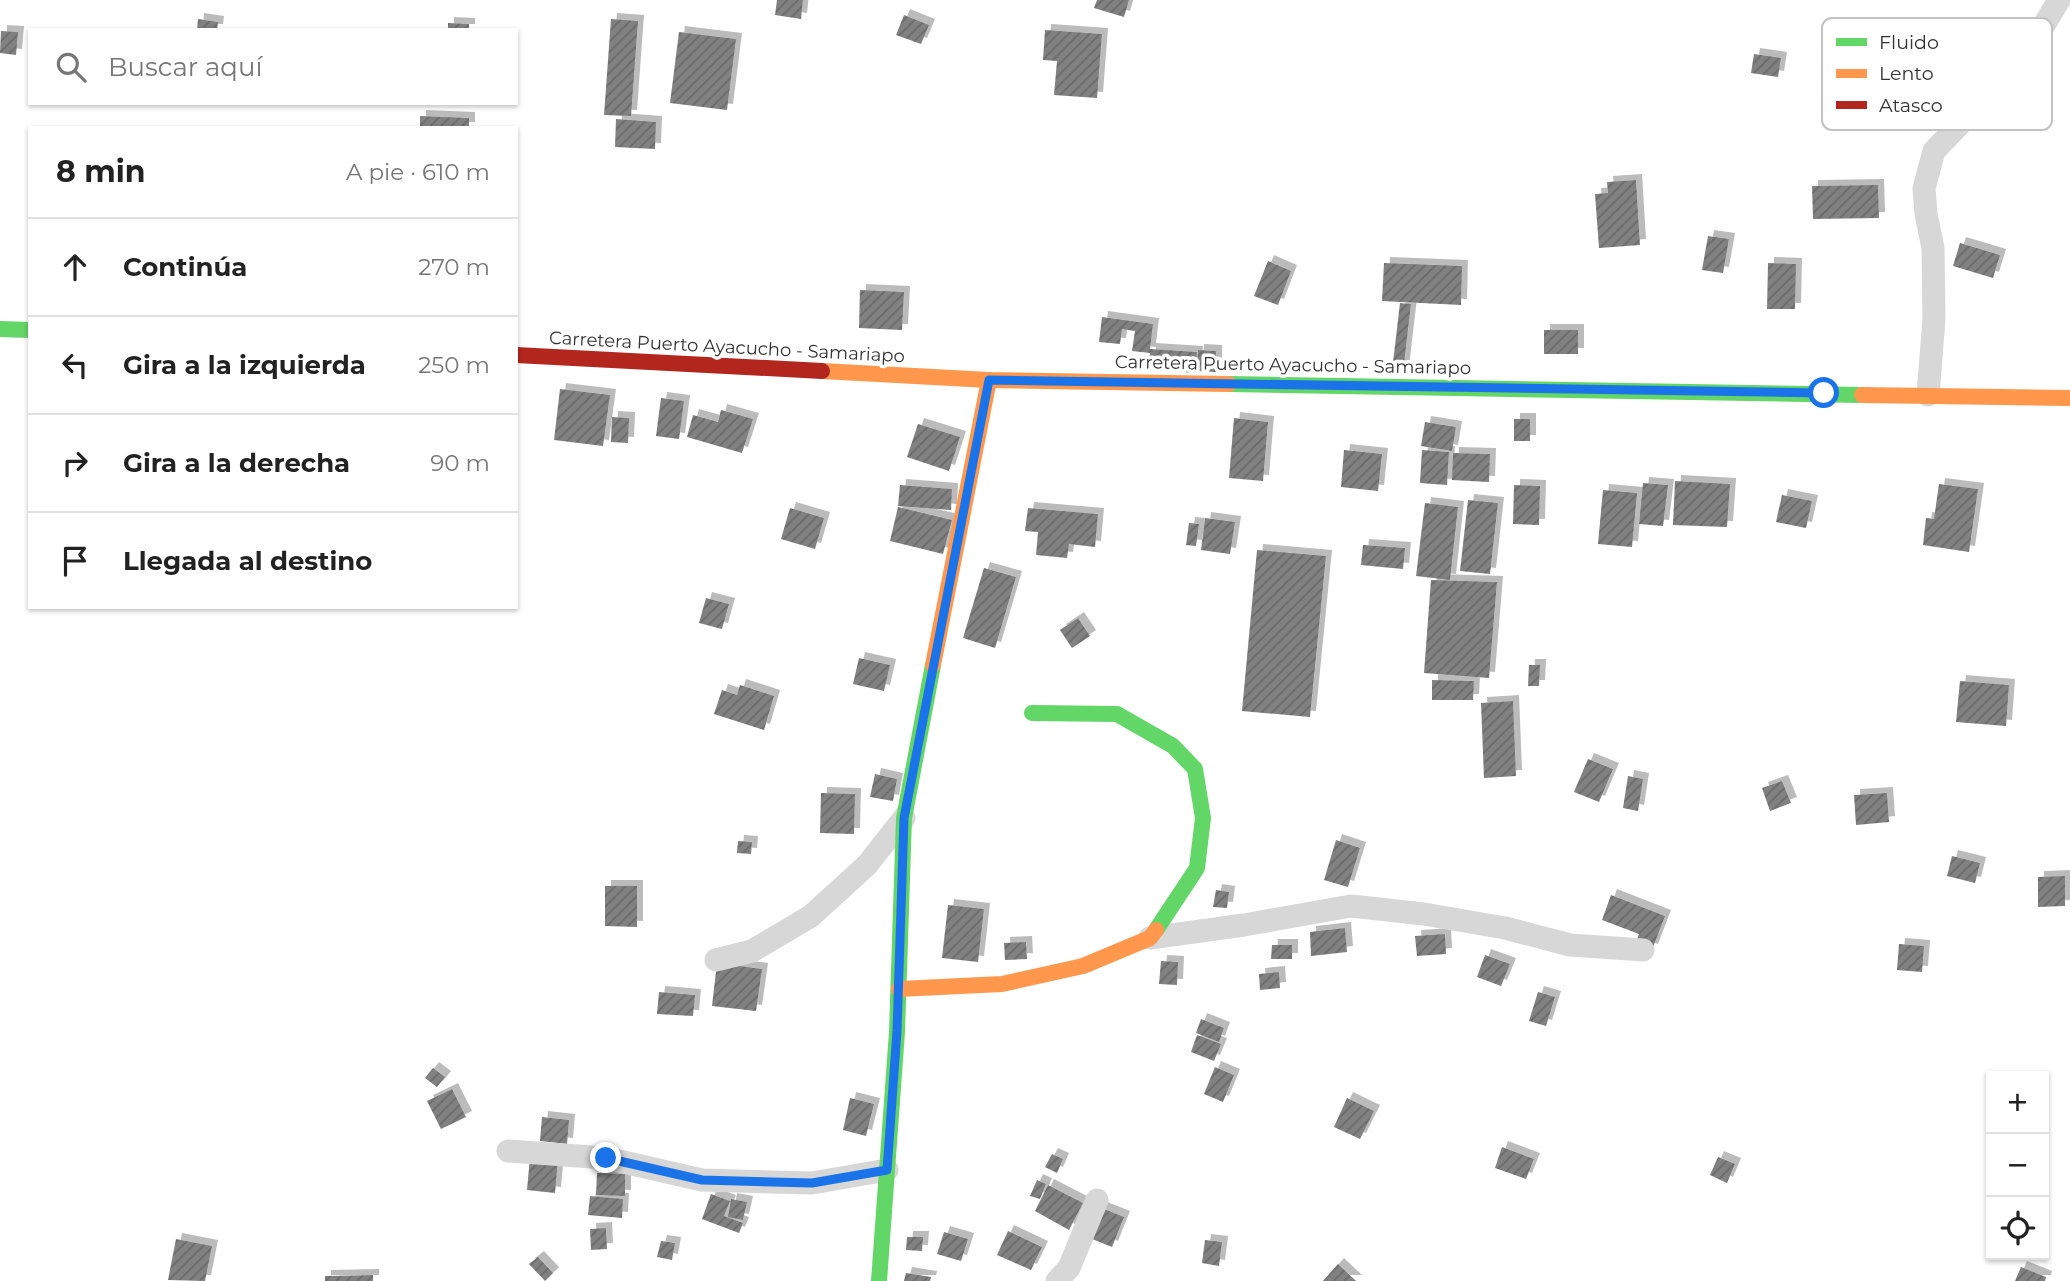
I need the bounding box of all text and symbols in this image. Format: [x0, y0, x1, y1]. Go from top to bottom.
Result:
legend [1822, 18, 2052, 130]
search box [28, 28, 518, 105]
text: Fluido [1879, 31, 1939, 54]
icon: search [52, 48, 90, 86]
text: Buscar aquí [108, 51, 262, 83]
text: Lento [1879, 62, 1934, 85]
text: Atasco [1879, 94, 1943, 117]
text: 8 min [56, 153, 146, 190]
text: A pie · 610 m [346, 158, 490, 186]
icon: ahead [56, 248, 94, 286]
text: Continúa [123, 251, 247, 283]
text: 270 m [418, 253, 490, 281]
street label: Carretera Puerto Ayacucho - Samariapo [549, 327, 905, 367]
icon: left [56, 346, 94, 384]
text: Gira a la izquierda [123, 349, 366, 381]
text: 250 m [418, 351, 490, 379]
street label: Carretera Puerto Ayacucho - Samariapo [1115, 351, 1471, 379]
route start [1808, 377, 1839, 408]
icon: right [56, 444, 94, 482]
text: Gira a la derecha [123, 447, 350, 479]
text: 90 m [430, 449, 490, 477]
icon: arrive [56, 542, 94, 580]
text: Llegada al destino [123, 545, 372, 577]
map controls [1986, 1071, 2049, 1260]
button: + [1986, 1071, 2049, 1134]
button: − [1986, 1134, 2049, 1197]
route end [590, 1142, 621, 1173]
button: locate [1986, 1197, 2049, 1260]

